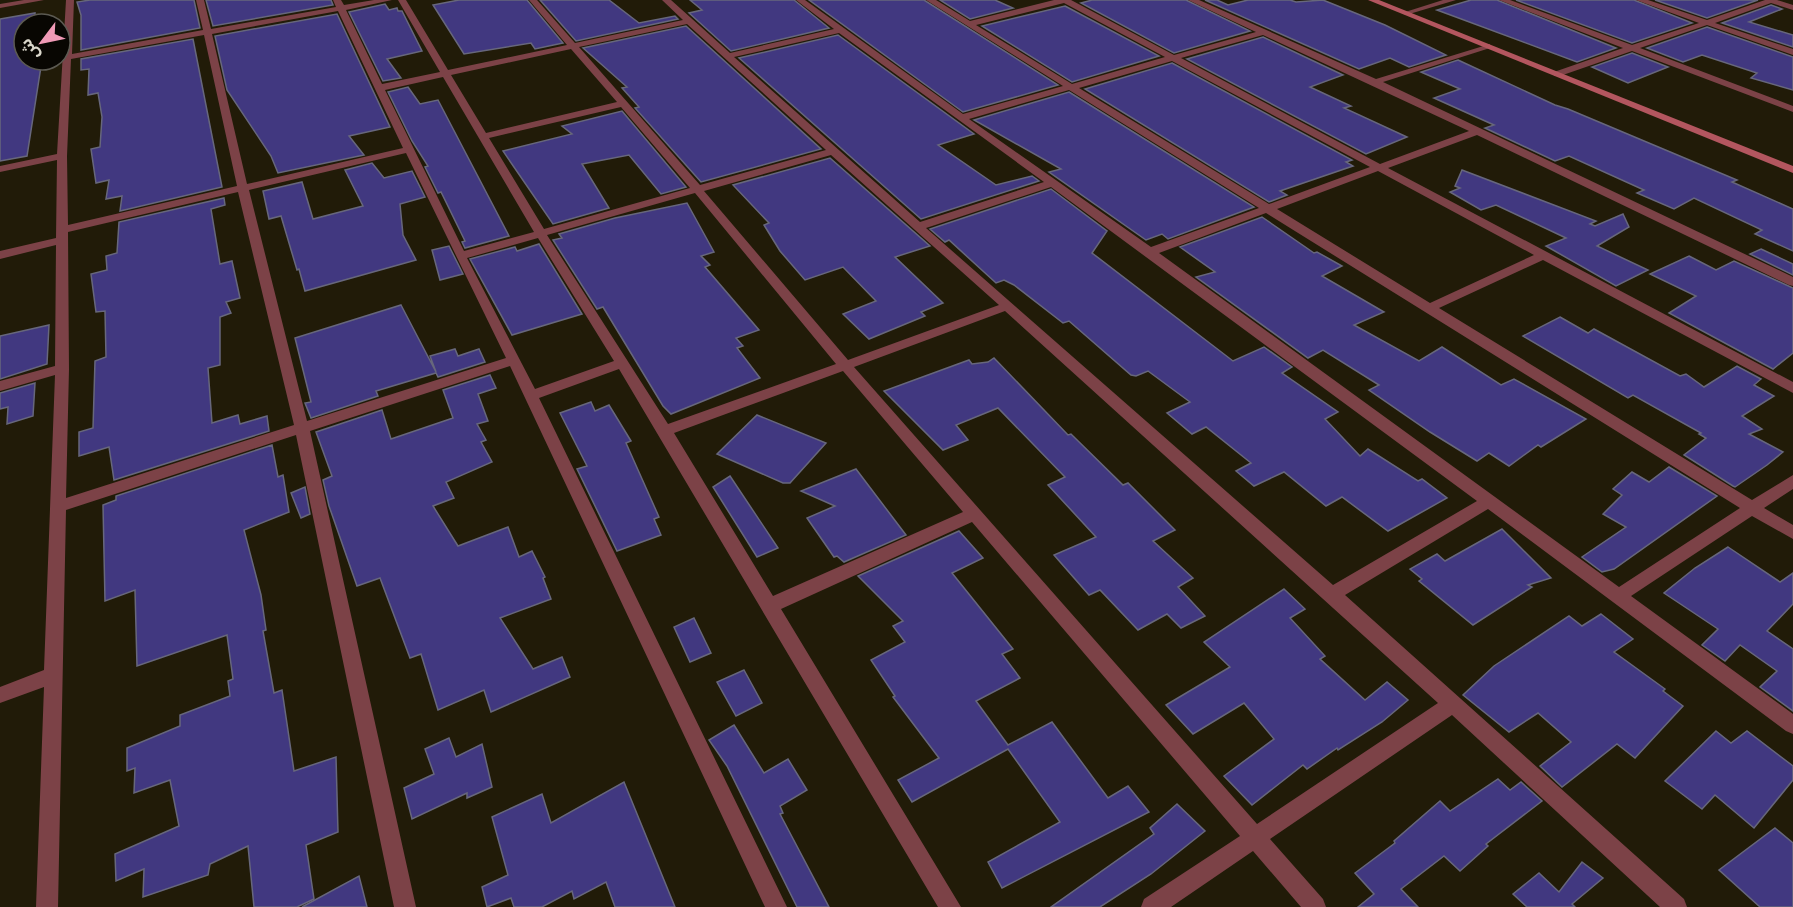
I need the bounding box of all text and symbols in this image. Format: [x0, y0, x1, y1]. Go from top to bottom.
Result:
north arrow [12, 12, 72, 72]
text: ش [15, 35, 44, 65]

